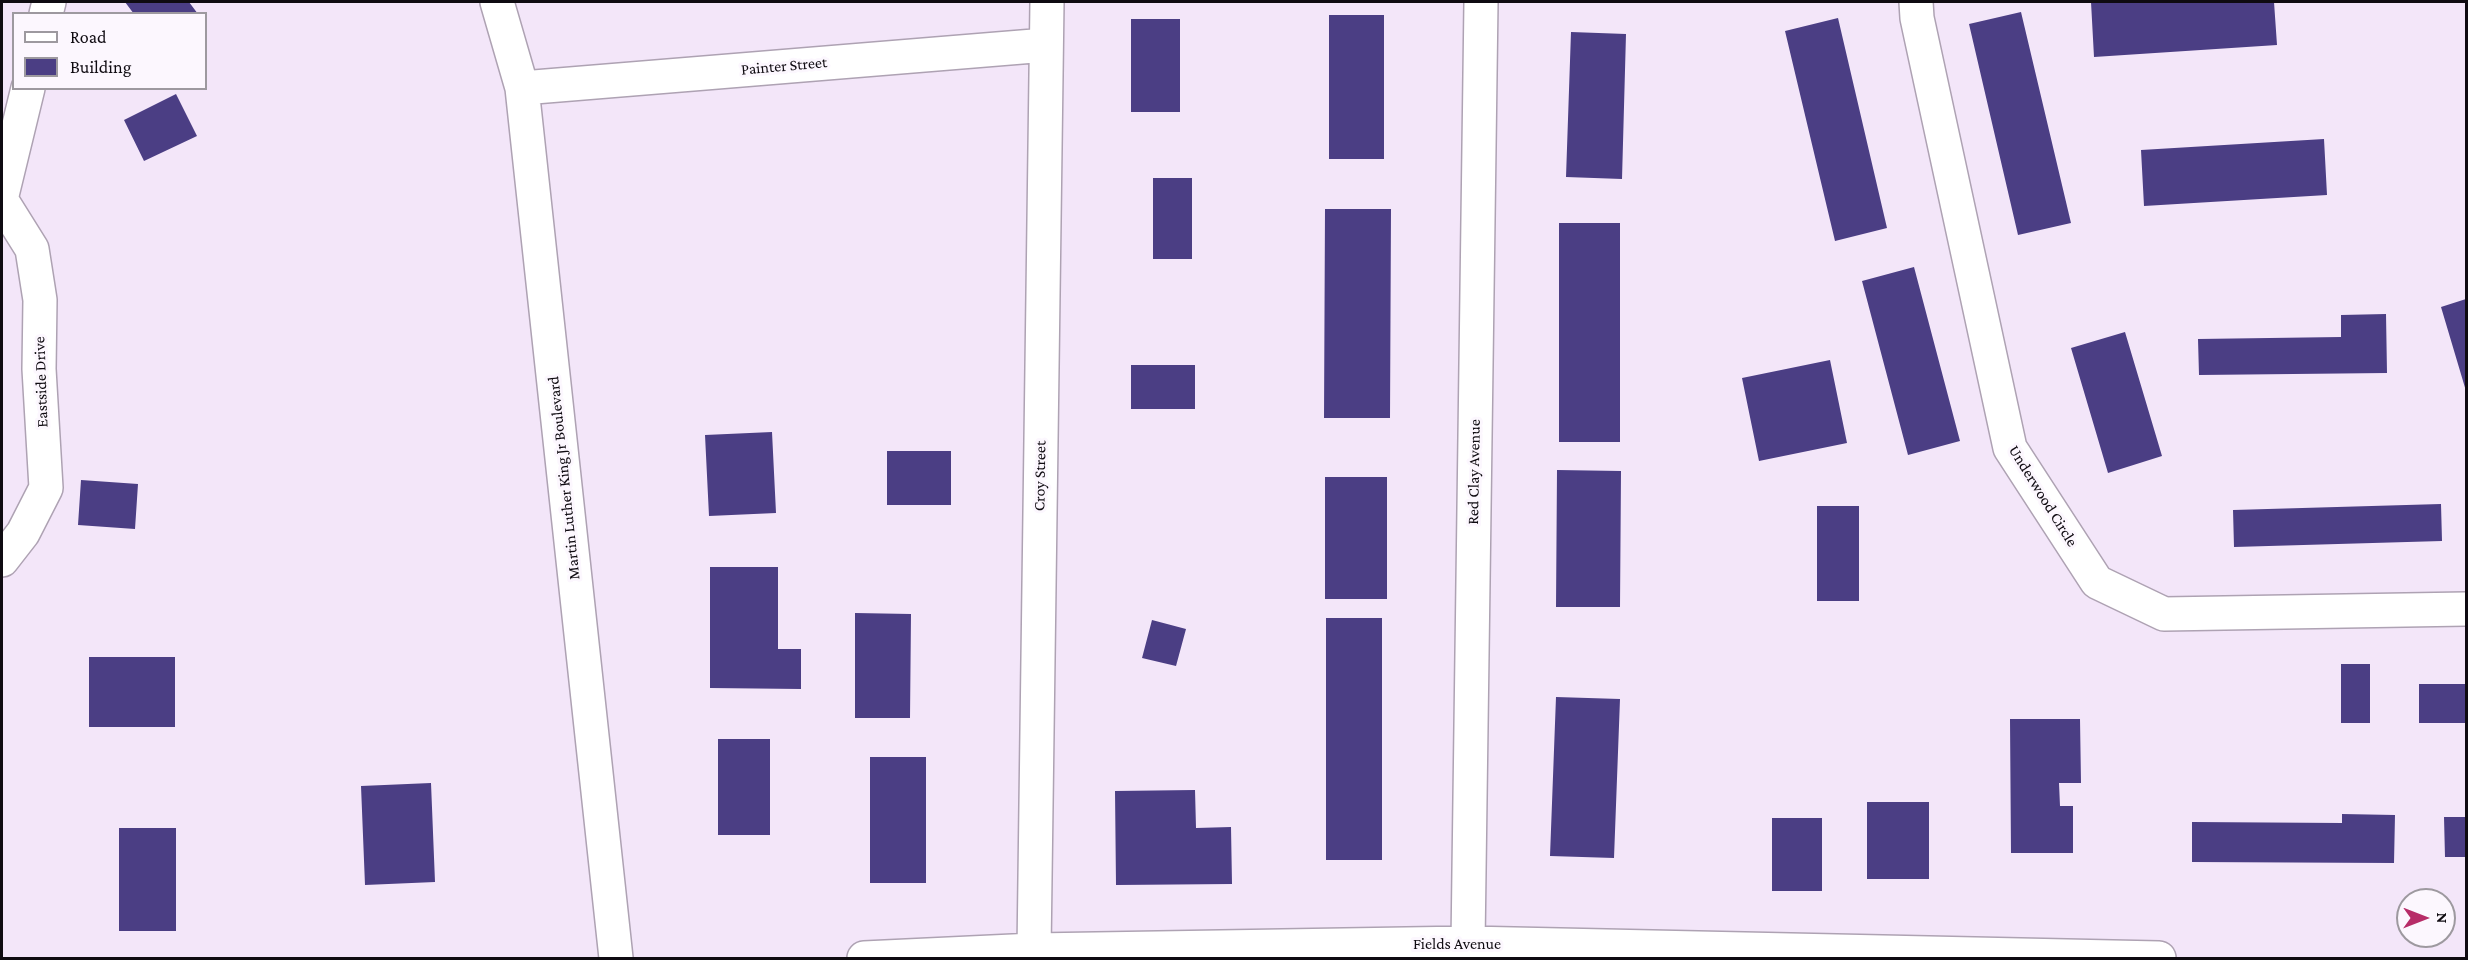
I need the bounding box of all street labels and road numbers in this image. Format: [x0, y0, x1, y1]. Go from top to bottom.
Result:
street label: Painter Street [740, 53, 828, 79]
street label: Eastside Drive [30, 336, 52, 428]
street label: Martin Luther King Jr Boulevard [544, 375, 584, 581]
street label: Red Clay Avenue [1463, 419, 1485, 525]
street label: Croy Street [1030, 441, 1050, 511]
street label: Underwood Circle [2004, 442, 2082, 550]
street label: Fields Avenue [1413, 934, 1501, 954]

